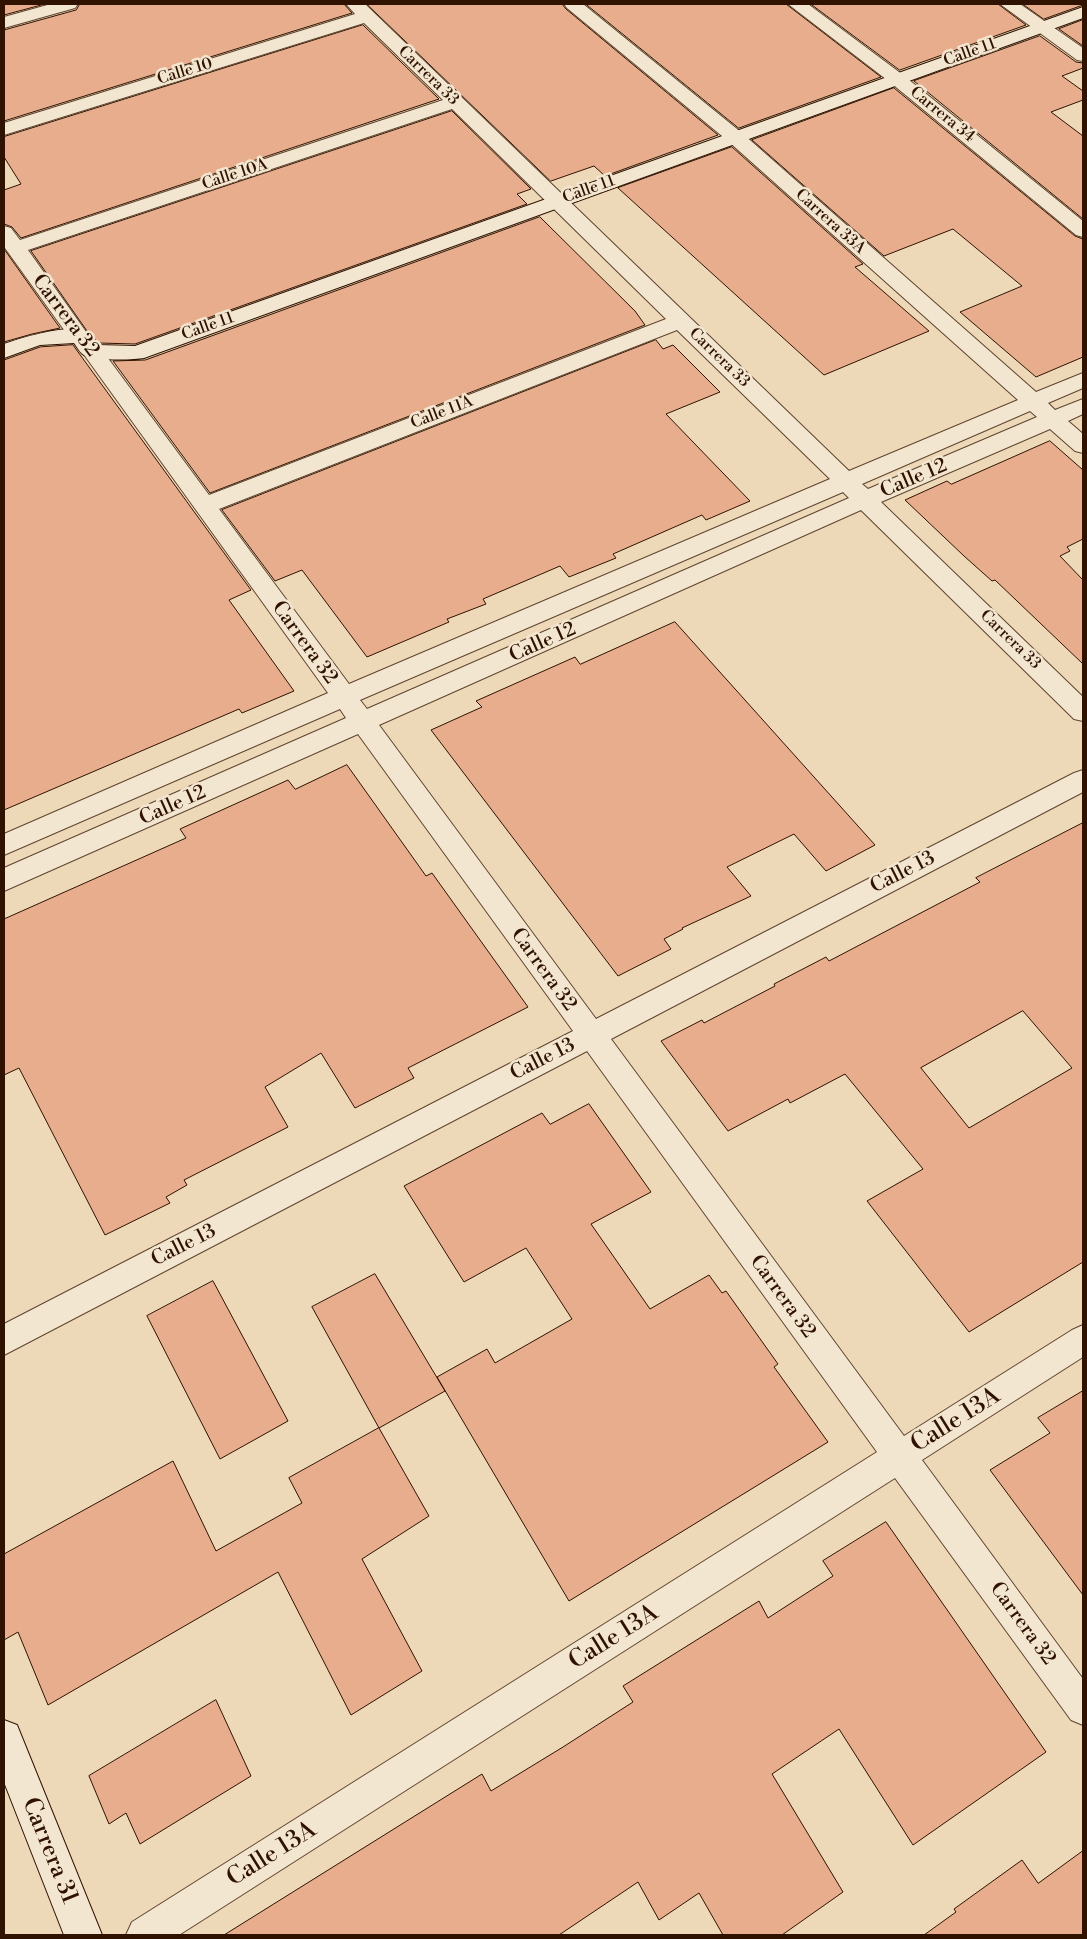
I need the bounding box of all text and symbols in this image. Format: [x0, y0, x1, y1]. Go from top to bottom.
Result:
street label: Calle 11 [941, 35, 999, 71]
street label: Carrera 33 [394, 42, 462, 110]
street label: Calle 10 [155, 54, 215, 90]
street label: Carrera 34 [906, 83, 978, 147]
street label: Calle 10A [200, 155, 270, 195]
street label: Calle 11 [560, 172, 618, 208]
street label: Carrera 33A [791, 185, 869, 259]
street label: Carrera 32 [26, 270, 104, 362]
street label: Calle 11 [179, 309, 237, 345]
street label: Carrera 33 [685, 324, 753, 392]
street label: Calle 11A [408, 392, 476, 434]
street label: Calle 12 [877, 454, 951, 504]
street label: Carrera 32 [266, 597, 342, 689]
street label: Carrera 33 [976, 606, 1044, 674]
street label: Calle 12 [506, 618, 580, 668]
street label: Calle 12 [136, 781, 210, 831]
street label: Calle 13 [867, 847, 939, 899]
street label: Carrera 32 [505, 924, 581, 1016]
street label: Calle 13 [507, 1034, 579, 1086]
street label: Calle 13 [148, 1220, 220, 1272]
street label: Carrera 32 [744, 1251, 820, 1343]
street label: Calle 13A [906, 1382, 1006, 1460]
street label: Carrera 32 [984, 1578, 1060, 1670]
street label: Calle 13A [564, 1599, 664, 1677]
street label: Carrera 31 [15, 1794, 83, 1908]
street label: Calle 13A [222, 1816, 322, 1894]

